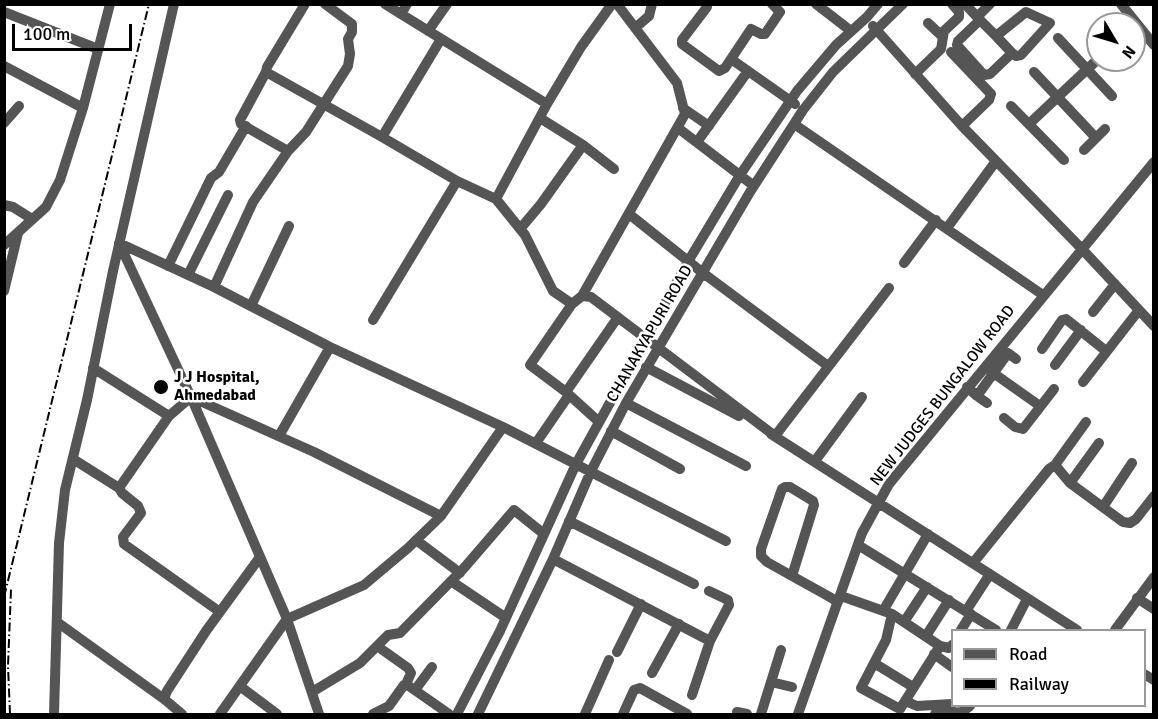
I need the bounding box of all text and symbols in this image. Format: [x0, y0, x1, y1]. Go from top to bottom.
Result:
scale bar [15, 12, 135, 50]
north arrow [1086, 12, 1146, 72]
text: 100 m [23, 23, 70, 45]
text: N [1117, 41, 1140, 62]
street label: CHANAKYAPURI ROAD [603, 262, 697, 406]
street label: NEW JUDGES BUNGALOW ROAD [867, 302, 1019, 490]
place label: J J Hospital, Ahmedabad [174, 368, 260, 406]
marker: J J Hospital, Ahmedabad [152, 378, 170, 396]
legend [951, 629, 1146, 707]
text: Road [1009, 643, 1048, 665]
text: Railway [1009, 673, 1069, 695]

